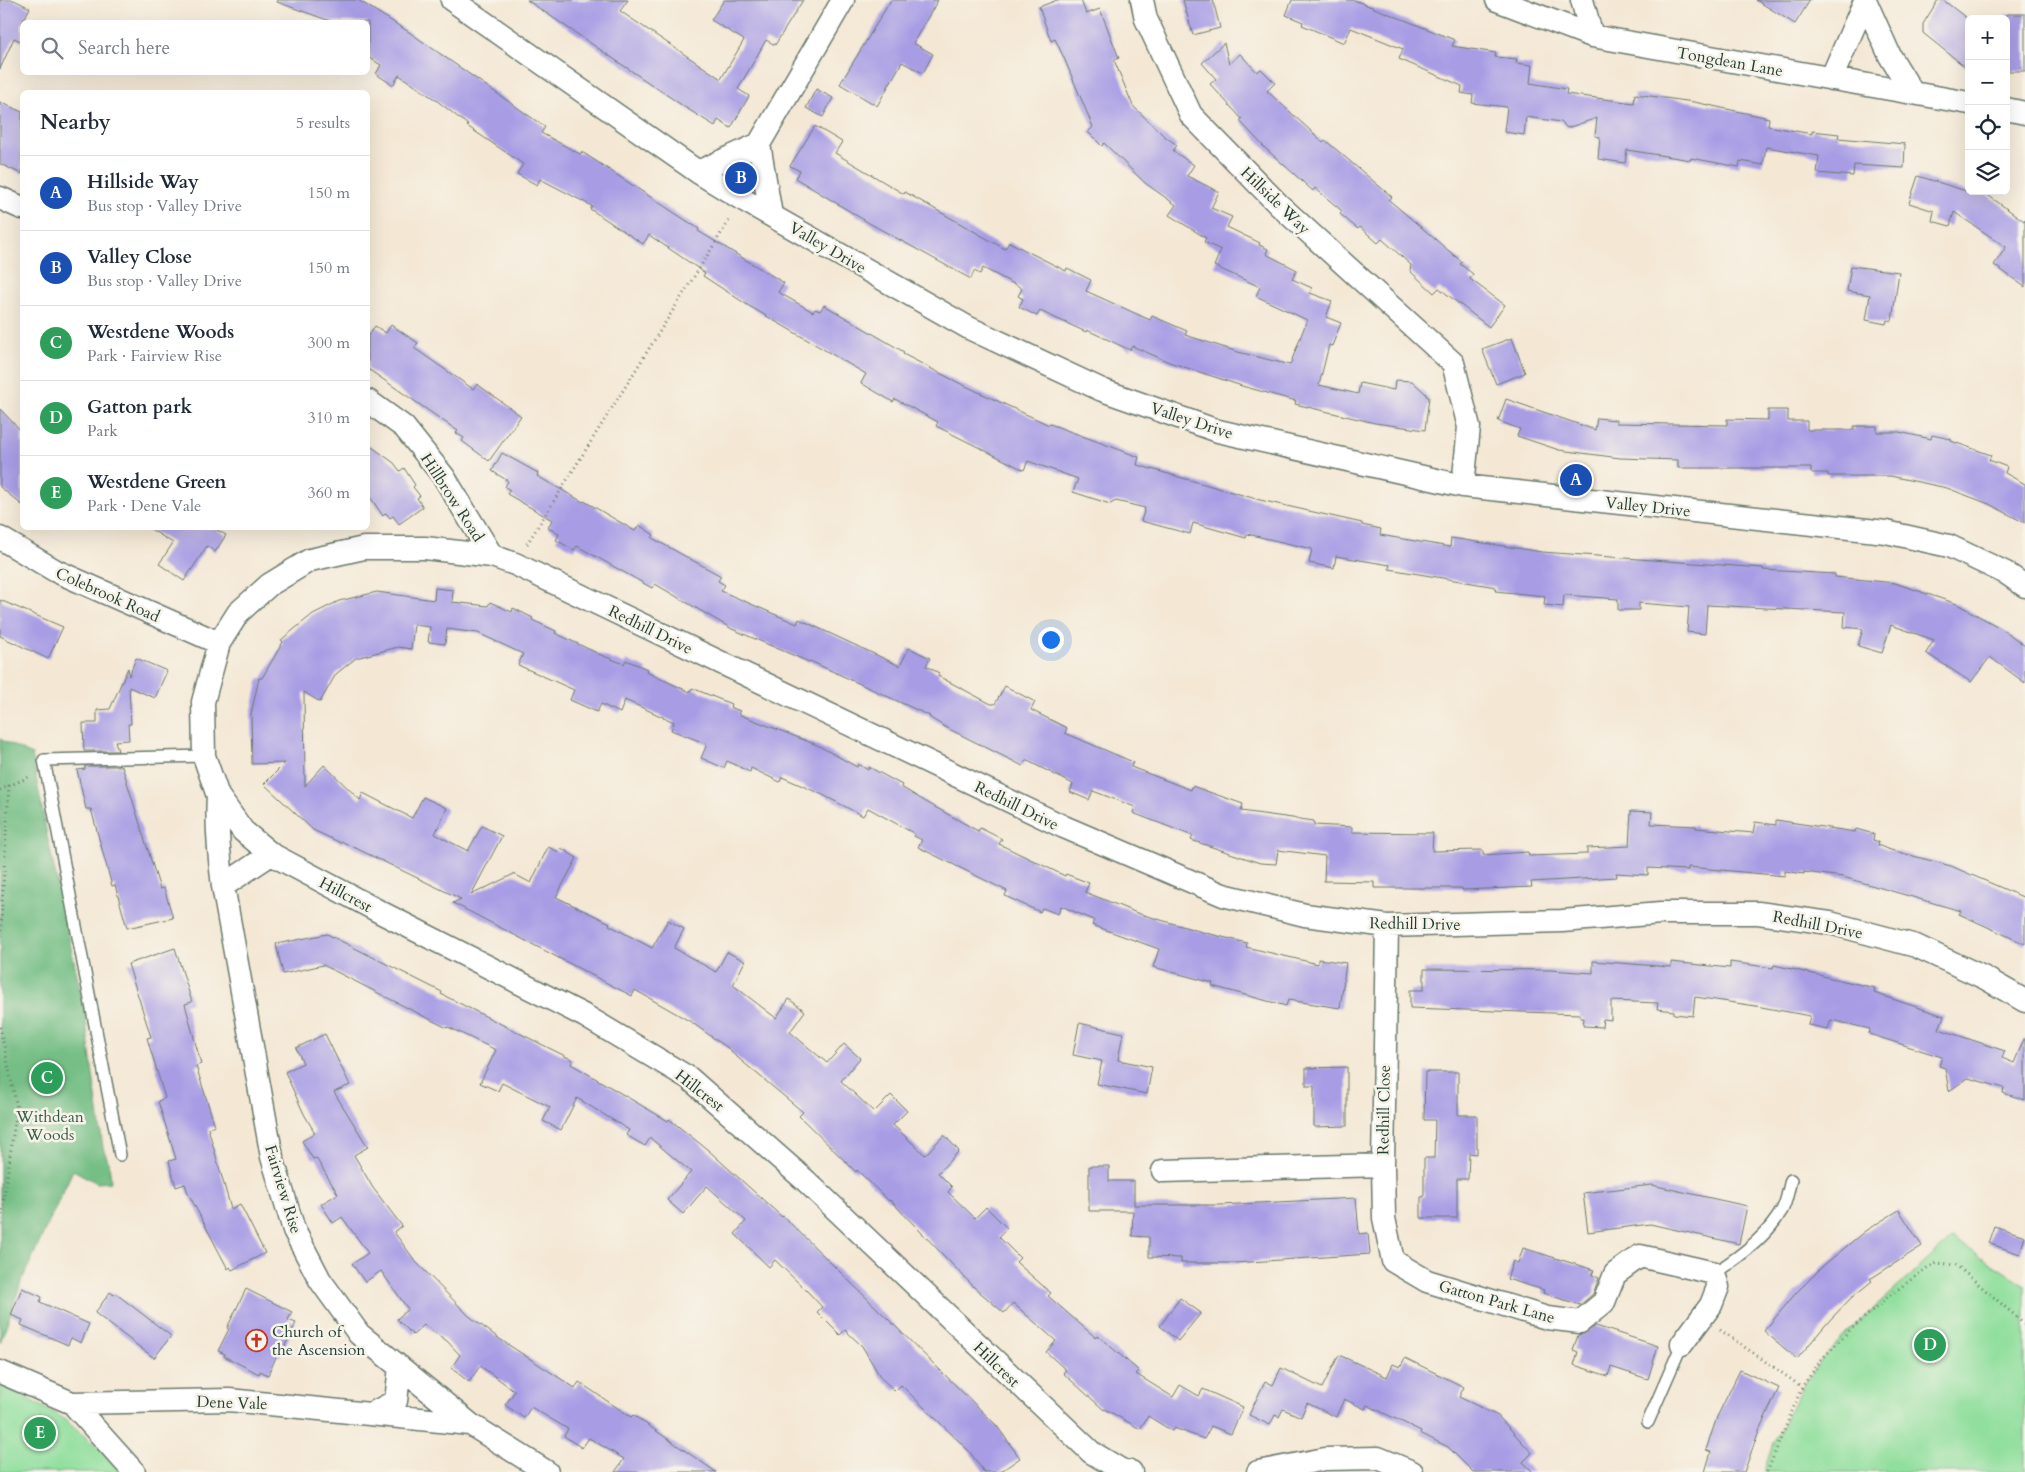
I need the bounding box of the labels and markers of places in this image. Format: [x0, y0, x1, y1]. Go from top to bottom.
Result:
pin: B [725, 159, 757, 197]
pin: A [1560, 461, 1592, 499]
pin: C [31, 1059, 63, 1097]
place label: Church of the Ascension [272, 1321, 365, 1361]
pin: D [1914, 1326, 1946, 1364]
church icon: Church of the Ascension [244, 1328, 268, 1352]
pin: E [24, 1414, 56, 1452]

